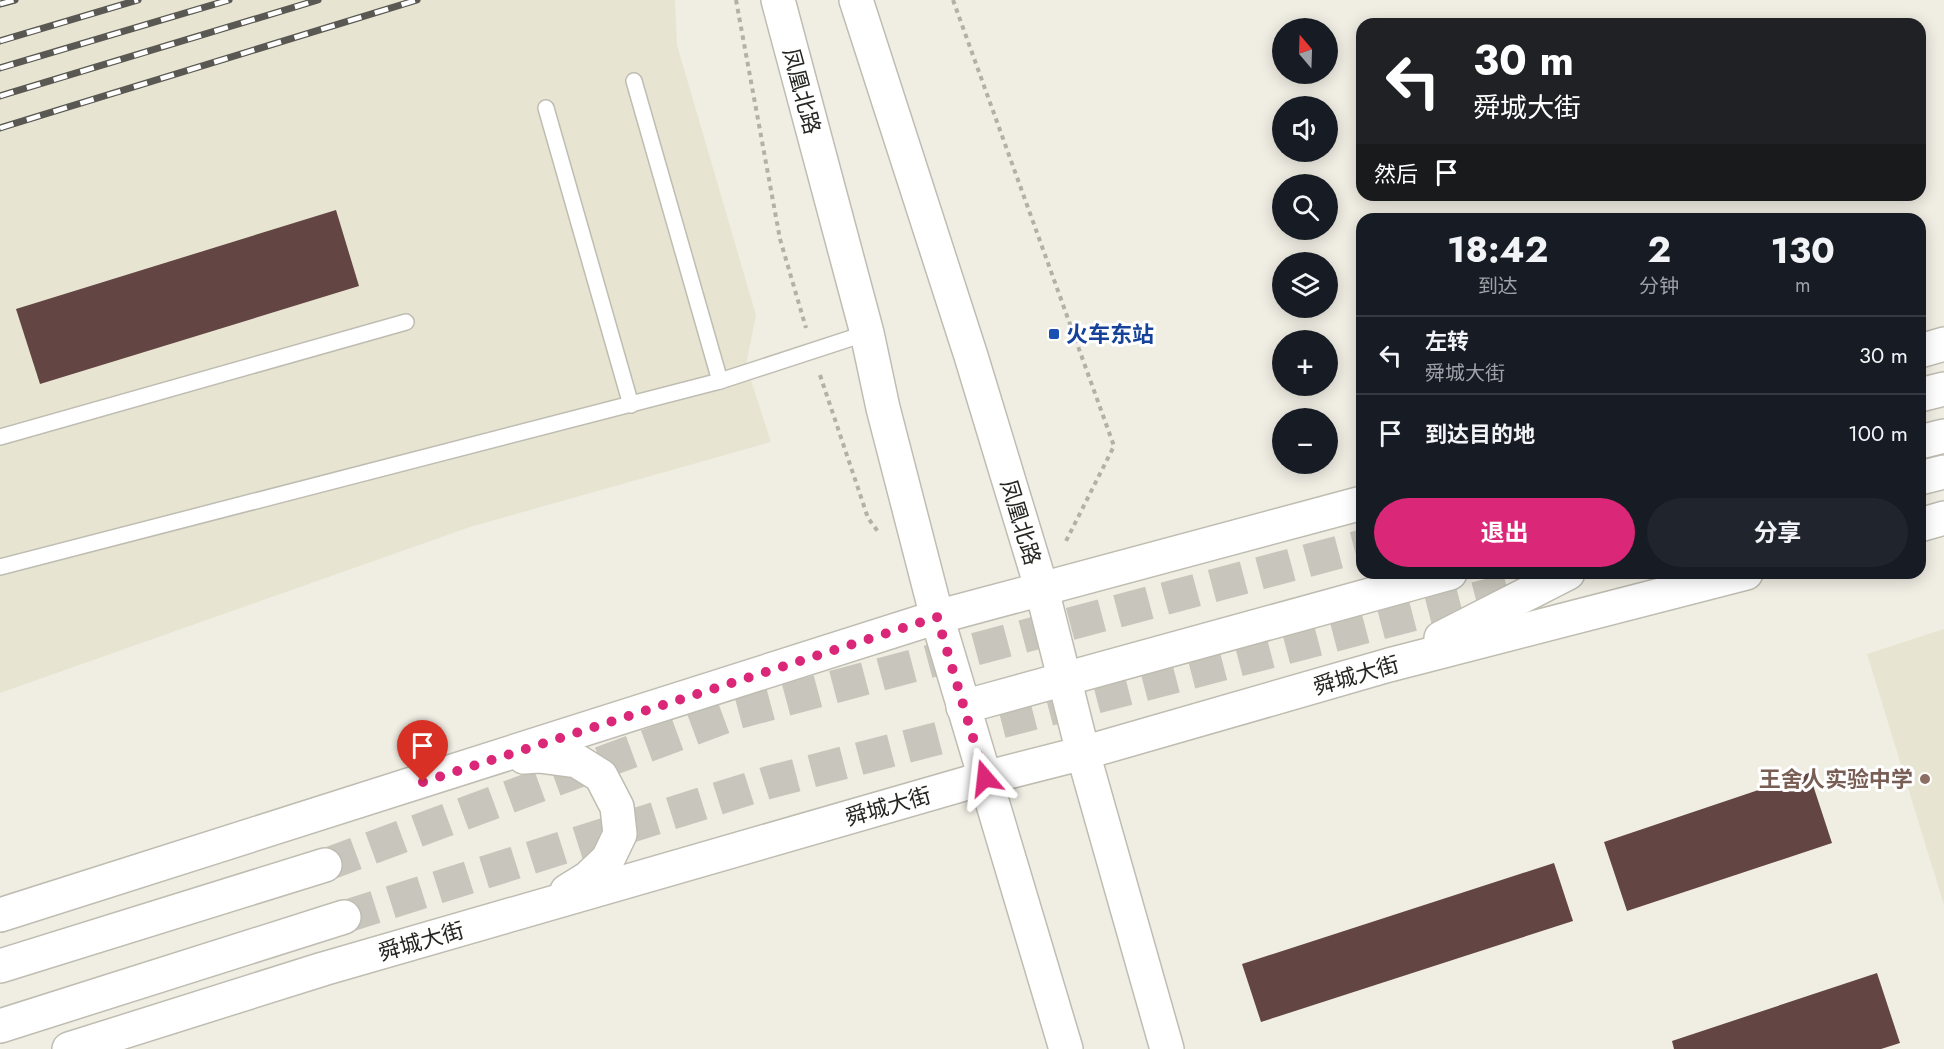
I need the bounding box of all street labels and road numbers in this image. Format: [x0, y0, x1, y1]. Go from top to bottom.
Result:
street label: 凤凰北路 [775, 44, 829, 138]
street label: 凤凰北路 [993, 475, 1049, 569]
street label: 舜城大街 [1309, 647, 1403, 703]
street label: 舜城大街 [841, 778, 935, 834]
street label: 舜城大街 [374, 913, 468, 969]

